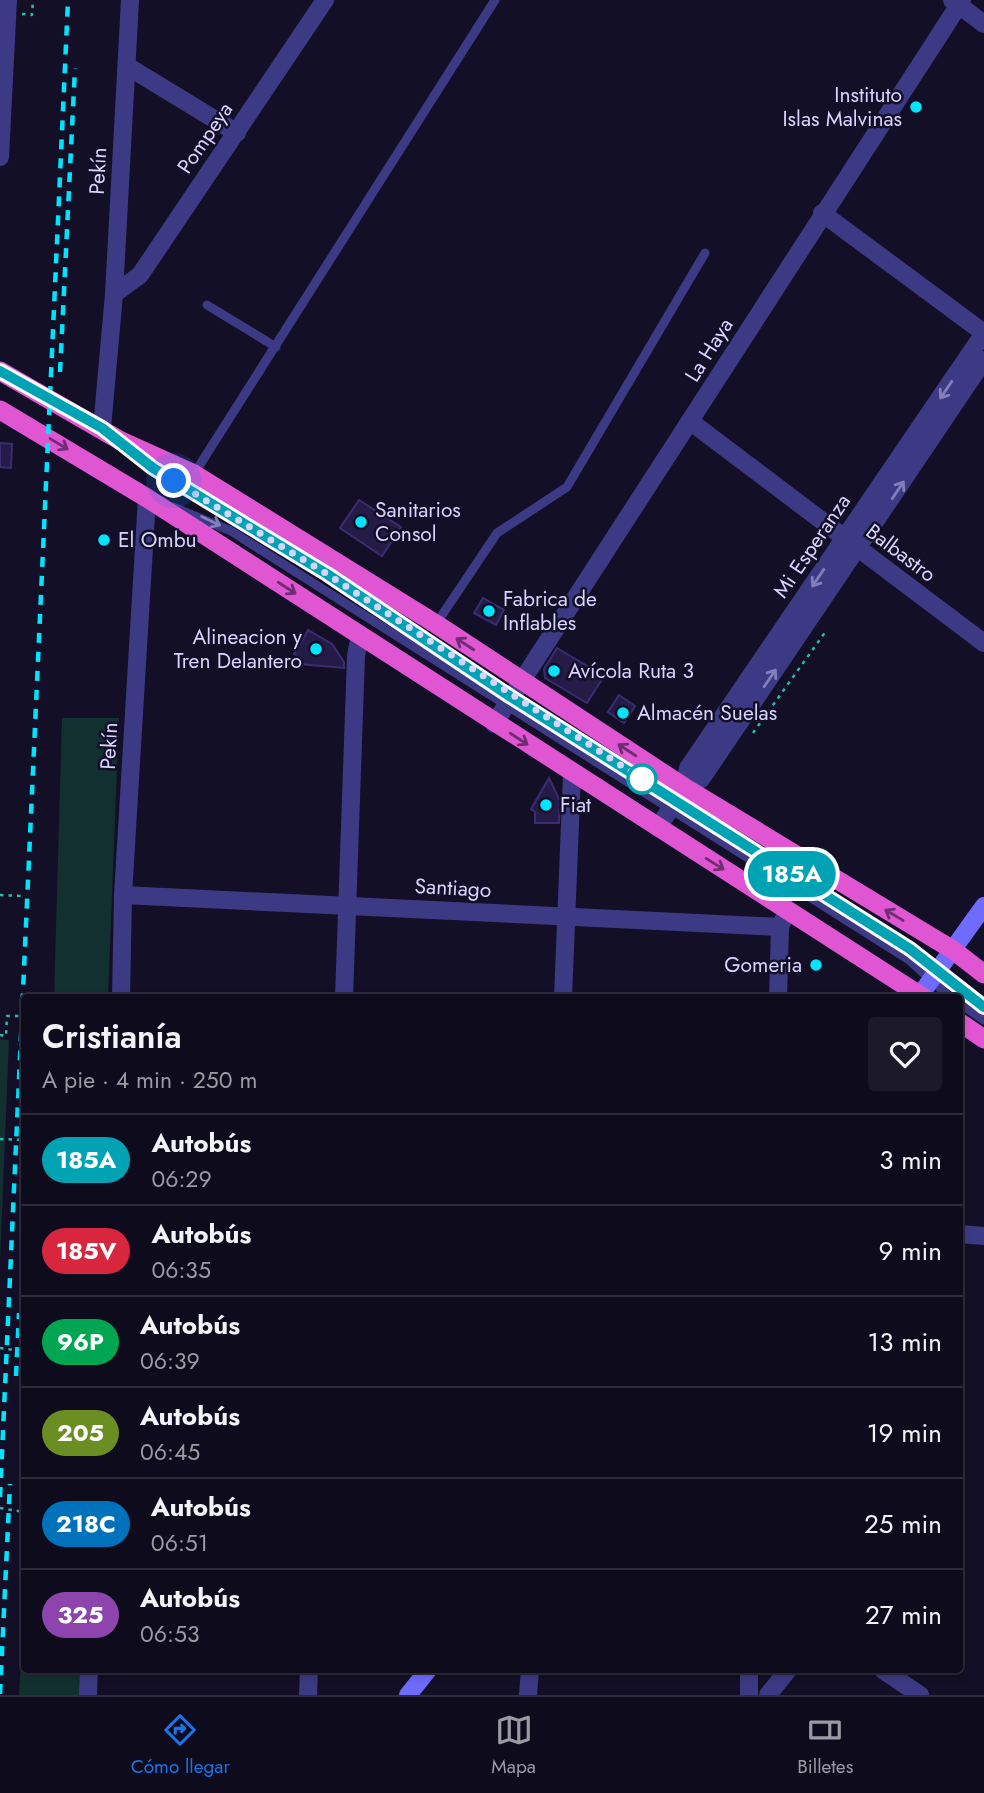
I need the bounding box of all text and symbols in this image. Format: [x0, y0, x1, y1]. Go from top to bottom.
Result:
place label: Instituto Islas Malvinas [782, 80, 902, 134]
street label: Pompeya [170, 96, 240, 180]
marker: Instituto Islas Malvinas [908, 99, 924, 115]
street label: Pekín [82, 147, 114, 195]
street label: La Haya [678, 312, 740, 388]
one-way arrow [939, 380, 953, 399]
one-way arrow [48, 437, 68, 451]
your location [156, 463, 191, 498]
one-way arrow [891, 480, 905, 500]
street label: Mi Esperanza [766, 488, 858, 604]
place label: Sanitarios Consol [375, 495, 461, 549]
marker: Sanitarios Consol [353, 514, 369, 530]
one-way arrow [200, 515, 221, 529]
street label: Balbastro [860, 517, 942, 589]
place label: El Ombu [118, 525, 197, 555]
marker: El Ombu [96, 532, 112, 548]
one-way arrow [811, 568, 825, 587]
one-way arrow [277, 581, 297, 595]
place label: Fabrica de Inflables [503, 584, 597, 638]
marker: Fabrica de Inflables [481, 603, 497, 619]
place label: Alineacion y Tren Delantero [174, 622, 303, 676]
one-way arrow [456, 636, 475, 651]
marker: Alineacion y Tren Delantero [308, 641, 324, 657]
place label: Avícola Ruta 3 [568, 656, 694, 686]
marker: Avícola Ruta 3 [546, 663, 562, 679]
one-way arrow [763, 669, 777, 688]
place label: Almacén Suelas [637, 698, 777, 728]
marker: Almacén Suelas [615, 705, 631, 721]
street label: Pekín [93, 722, 125, 770]
one-way arrow [508, 733, 528, 747]
one-way arrow [617, 742, 637, 756]
unlabelled marker [627, 764, 657, 794]
place label: Fiat [560, 790, 591, 820]
marker: Fiat [538, 797, 554, 813]
line badge: 185A [743, 851, 841, 897]
text: 185A [762, 856, 822, 891]
one-way arrow [705, 857, 725, 871]
street label: Santiago [414, 871, 492, 905]
one-way arrow [885, 907, 905, 921]
place label: Gomeria [724, 950, 802, 980]
marker: Gomeria [808, 957, 824, 973]
text: Cristianía [42, 1013, 182, 1060]
button: heart [868, 1017, 942, 1091]
text: A pie · 4 min · 250 m [42, 1063, 257, 1097]
text: Autobús [151, 1124, 251, 1162]
text: 3 min [879, 1141, 942, 1179]
text: 185A [56, 1142, 116, 1177]
text: 06:29 [151, 1162, 212, 1196]
text: Autobús [151, 1215, 251, 1253]
text: 9 min [879, 1232, 942, 1270]
text: 185V [56, 1233, 116, 1268]
text: 06:35 [151, 1253, 211, 1287]
text: Autobús [140, 1306, 240, 1344]
text: 13 min [868, 1323, 942, 1361]
text: 96P [57, 1324, 104, 1359]
text: 06:39 [140, 1344, 200, 1378]
text: Autobús [140, 1397, 240, 1435]
text: 19 min [867, 1414, 942, 1452]
text: 205 [57, 1415, 104, 1450]
text: 06:45 [140, 1435, 200, 1469]
text: Autobús [151, 1488, 251, 1526]
text: 25 min [864, 1505, 942, 1543]
text: 218C [56, 1506, 116, 1541]
text: 06:51 [151, 1526, 208, 1560]
text: Autobús [140, 1579, 240, 1617]
text: 27 min [865, 1596, 942, 1634]
text: 325 [57, 1597, 104, 1632]
text: 06:53 [140, 1617, 199, 1651]
tab: Cómo llegar [131, 1711, 230, 1780]
tab: Mapa [491, 1711, 536, 1780]
tab: Billetes [797, 1711, 853, 1780]

